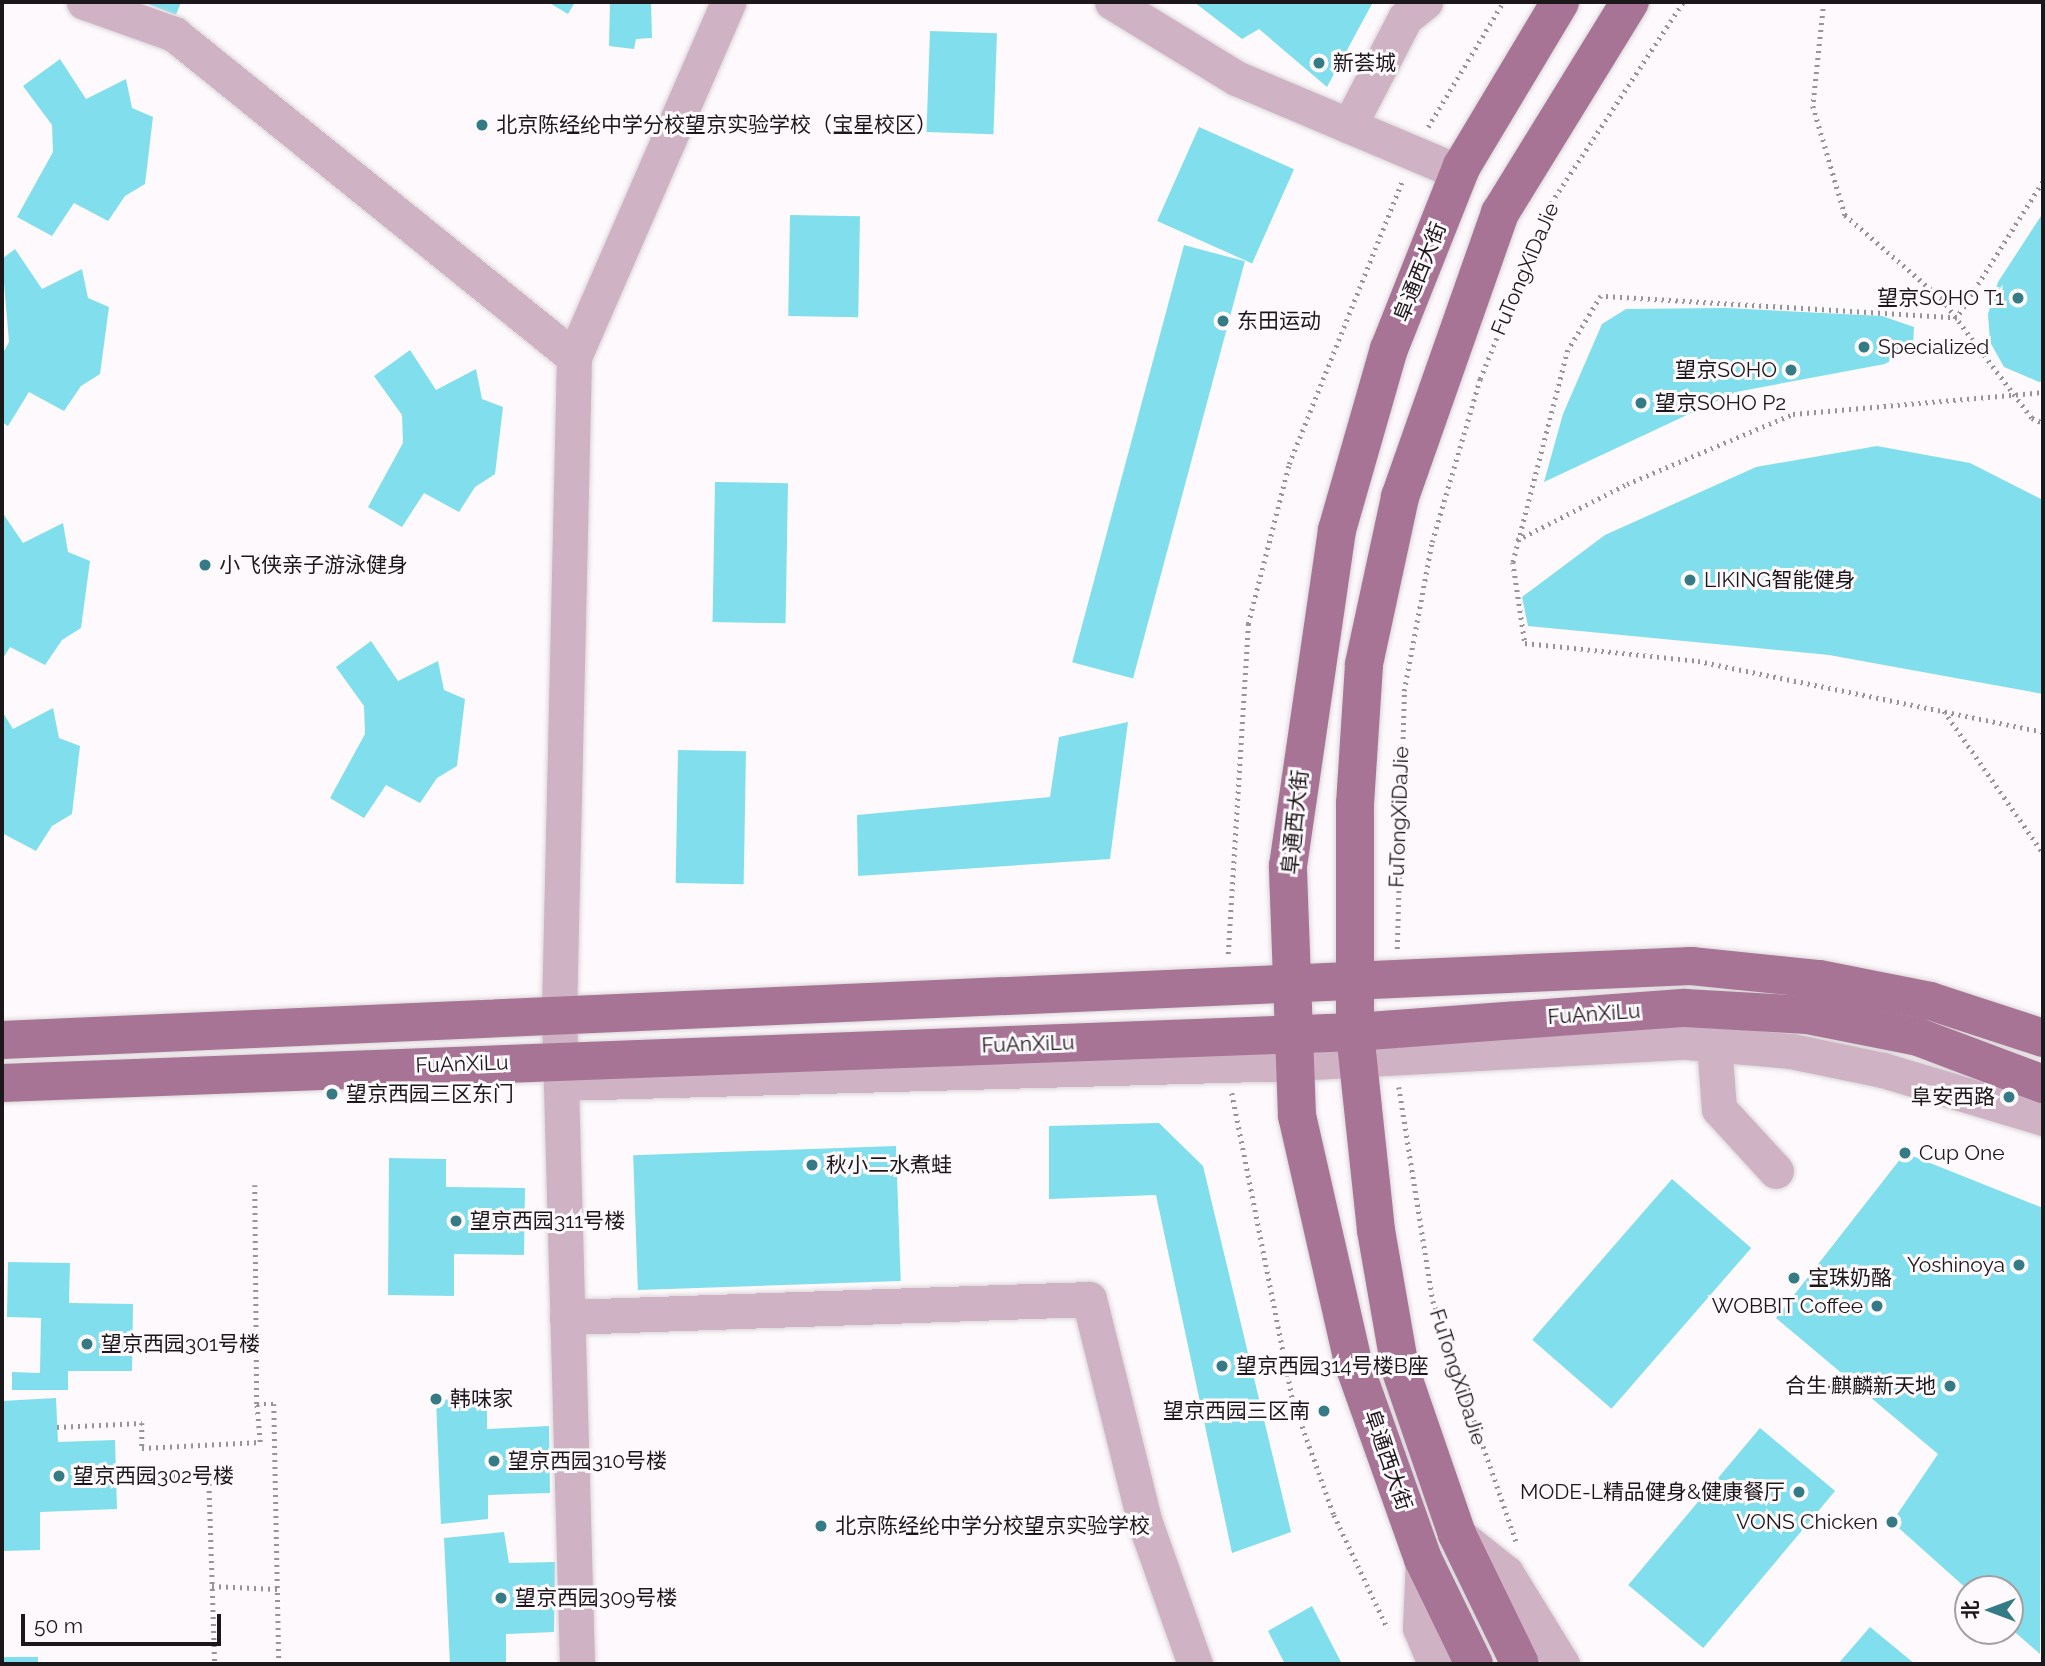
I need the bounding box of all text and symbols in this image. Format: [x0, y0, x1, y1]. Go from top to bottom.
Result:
place label: 新荟城 [1333, 50, 1396, 76]
marker: 新荟城 [1311, 55, 1327, 71]
place label: 北京陈经纶中学分校望京实验学校（宝星校区） [496, 112, 937, 138]
marker: 北京陈经纶中学分校望京实验学校（宝星校区） [474, 117, 490, 133]
street label: FuTongXiDaJie [1486, 199, 1564, 339]
street label: 阜通西大街 [1389, 219, 1451, 325]
place label: 望京SOHO T1 [1877, 285, 2004, 311]
marker: 望京SOHO T1 [2010, 290, 2026, 306]
place label: 东田运动 [1237, 308, 1321, 334]
marker: 东田运动 [1215, 313, 1231, 329]
place label: Specialized [1878, 334, 1989, 360]
marker: Specialized [1856, 339, 1872, 355]
place label: 望京SOHO [1675, 357, 1777, 383]
marker: 望京SOHO [1783, 362, 1799, 378]
place label: 望京SOHO P2 [1655, 390, 1786, 416]
marker: 望京SOHO P2 [1633, 395, 1649, 411]
place label: 小飞侠亲子游泳健身 [219, 552, 408, 578]
marker: 小飞侠亲子游泳健身 [197, 557, 213, 573]
place label: LIKING智能健身 [1704, 567, 1855, 593]
marker: LIKING智能健身 [1682, 572, 1698, 588]
street label: FuTongXiDaJie [1384, 746, 1414, 888]
street label: 阜通西大街 [1277, 768, 1313, 876]
street label: FuAnXiLu [1547, 998, 1641, 1030]
street label: FuAnXiLu [981, 1030, 1075, 1058]
street label: FuAnXiLu [415, 1050, 509, 1078]
place label: 望京西园三区东门 [346, 1081, 514, 1107]
place label: 阜安西路 [1911, 1084, 1995, 1110]
marker: 望京西园三区东门 [324, 1086, 340, 1102]
marker: 阜安西路 [2001, 1089, 2017, 1105]
place label: Cup One [1919, 1140, 2004, 1166]
marker: Cup One [1897, 1145, 1913, 1161]
place label: 秋小二水煮蛙 [826, 1152, 952, 1178]
marker: 秋小二水煮蛙 [804, 1157, 820, 1173]
place label: 望京西园311号楼 [470, 1208, 625, 1234]
marker: 望京西园311号楼 [448, 1213, 464, 1229]
place label: Yoshinoya [1907, 1252, 2005, 1278]
marker: Yoshinoya [2011, 1257, 2027, 1273]
place label: 宝珠奶酪 [1808, 1265, 1892, 1291]
marker: 宝珠奶酪 [1786, 1270, 1802, 1286]
place label: WOBBIT Coffee [1711, 1293, 1863, 1319]
marker: WOBBIT Coffee [1869, 1298, 1885, 1314]
street label: FuTongXiDaJie [1424, 1306, 1492, 1448]
place label: 望京西园301号楼 [101, 1331, 260, 1357]
marker: 望京西园301号楼 [79, 1336, 95, 1352]
place label: 望京西园314号楼B座 [1236, 1353, 1429, 1379]
marker: 望京西园314号楼B座 [1214, 1358, 1230, 1374]
place label: 合生·麒麟新天地 [1785, 1373, 1936, 1399]
marker: 合生·麒麟新天地 [1942, 1378, 1958, 1394]
place label: 韩味家 [450, 1386, 513, 1412]
marker: 韩味家 [428, 1391, 444, 1407]
place label: 望京西园三区南 [1163, 1398, 1310, 1424]
marker: 望京西园三区南 [1316, 1403, 1332, 1419]
street label: 阜通西大街 [1359, 1406, 1417, 1514]
place label: 望京西园310号楼 [508, 1448, 667, 1474]
marker: 望京西园310号楼 [486, 1453, 502, 1469]
place label: 望京西园302号楼 [73, 1463, 234, 1489]
marker: 望京西园302号楼 [51, 1468, 67, 1484]
place label: MODE-L精品健身&健康餐厅 [1520, 1479, 1785, 1505]
marker: MODE-L精品健身&健康餐厅 [1791, 1484, 1807, 1500]
place label: VONS Chicken [1736, 1509, 1878, 1535]
place label: 北京陈经纶中学分校望京实验学校 [835, 1513, 1150, 1539]
marker: VONS Chicken [1884, 1514, 1900, 1530]
marker: 北京陈经纶中学分校望京实验学校 [813, 1518, 829, 1534]
north arrow [1954, 1575, 2024, 1645]
place label: 望京西园309号楼 [515, 1585, 677, 1611]
marker: 望京西园309号楼 [493, 1590, 509, 1606]
scale bar [24, 1600, 224, 1644]
text: 北 [1959, 1601, 1981, 1620]
text: 50 m [34, 1613, 83, 1638]

